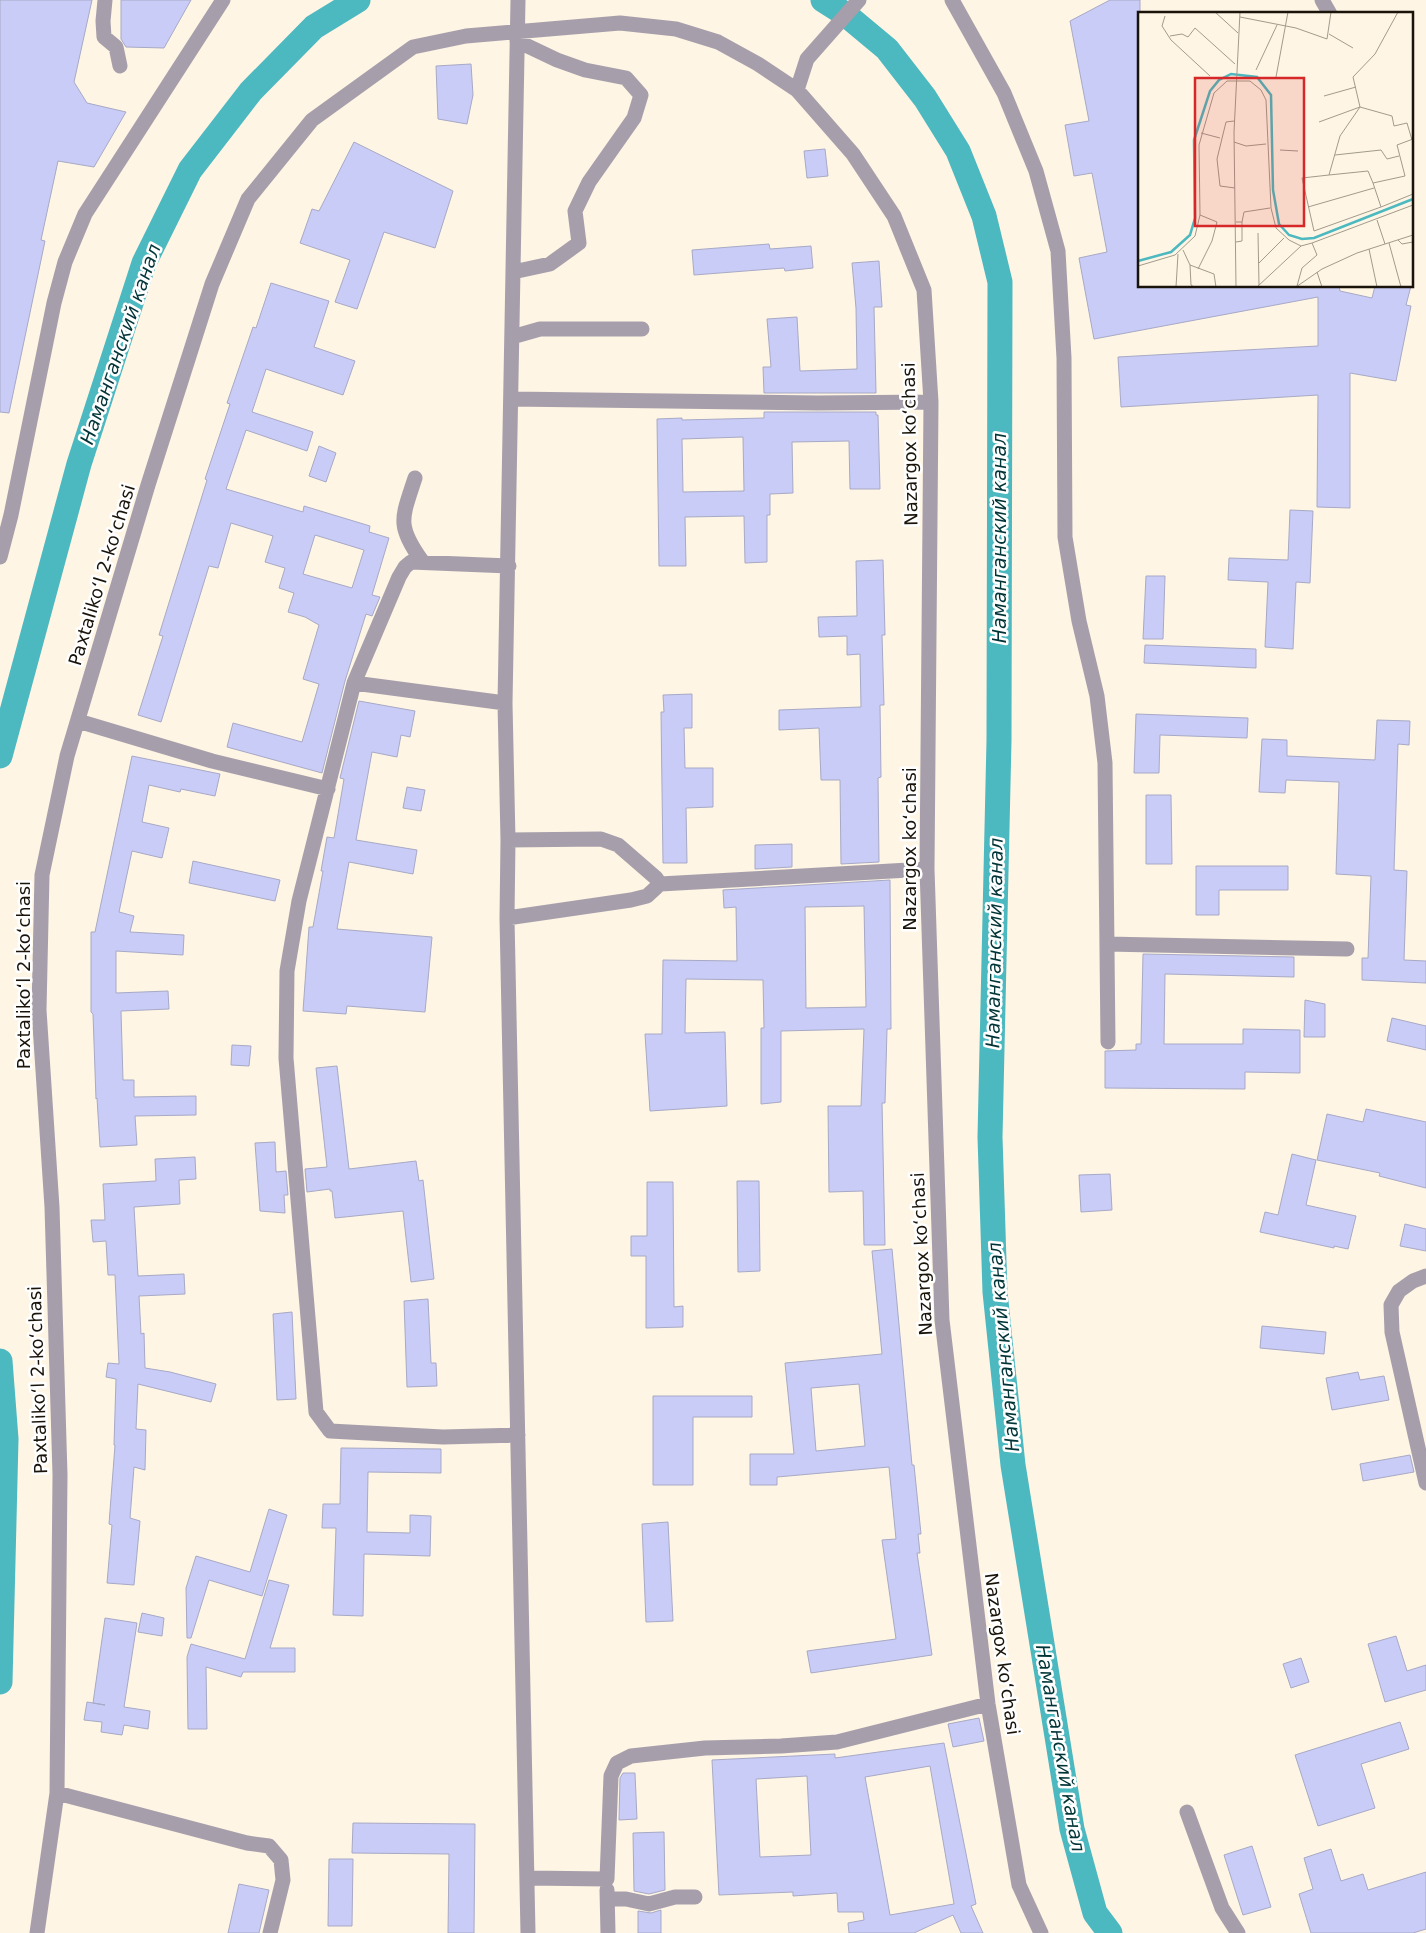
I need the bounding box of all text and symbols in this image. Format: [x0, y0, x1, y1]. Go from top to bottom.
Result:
inset map [1138, 12, 1414, 288]
water label: Наманганский канал [75, 241, 165, 447]
street label: Nazargox koʻchasi [898, 362, 921, 526]
water label: Наманганский канал [988, 433, 1010, 643]
street label: Paxtalikoʻl 2-koʻchasi [64, 482, 139, 668]
street label: Nazargox koʻchasi [899, 767, 920, 931]
water label: Наманганский канал [981, 838, 1007, 1048]
street label: Paxtalikoʻl 2-koʻchasi [13, 881, 34, 1069]
street label: Nazargox koʻchasi [907, 1172, 936, 1336]
water label: Наманганский канал [983, 1241, 1023, 1453]
street label: Paxtalikoʻl 2-koʻchasi [24, 1286, 51, 1474]
street label: Nazargox koʻchasi [981, 1571, 1024, 1736]
water label: Наманганский канал [1032, 1643, 1090, 1853]

